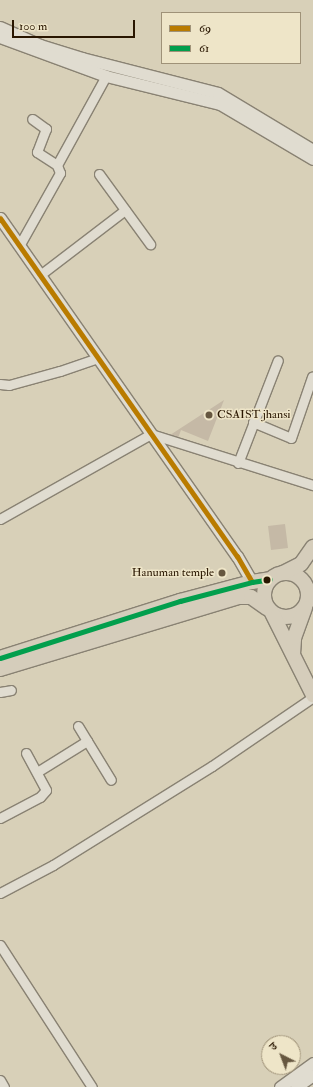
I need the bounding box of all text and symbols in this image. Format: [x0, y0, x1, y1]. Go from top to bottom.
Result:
scale bar [14, 12, 137, 38]
legend [161, 12, 301, 64]
text: 100 m [19, 19, 47, 34]
text: 69 [199, 21, 211, 36]
text: 61 [199, 41, 209, 56]
place label: CSAIST jhansi [217, 408, 290, 422]
marker: CSAIST jhansi [204, 410, 214, 420]
place label: Hanuman temple [132, 566, 214, 580]
marker: Hanuman temple [217, 568, 227, 578]
unlabelled marker [262, 575, 272, 585]
north arrow [261, 1035, 301, 1075]
text: उ [267, 1040, 280, 1053]

